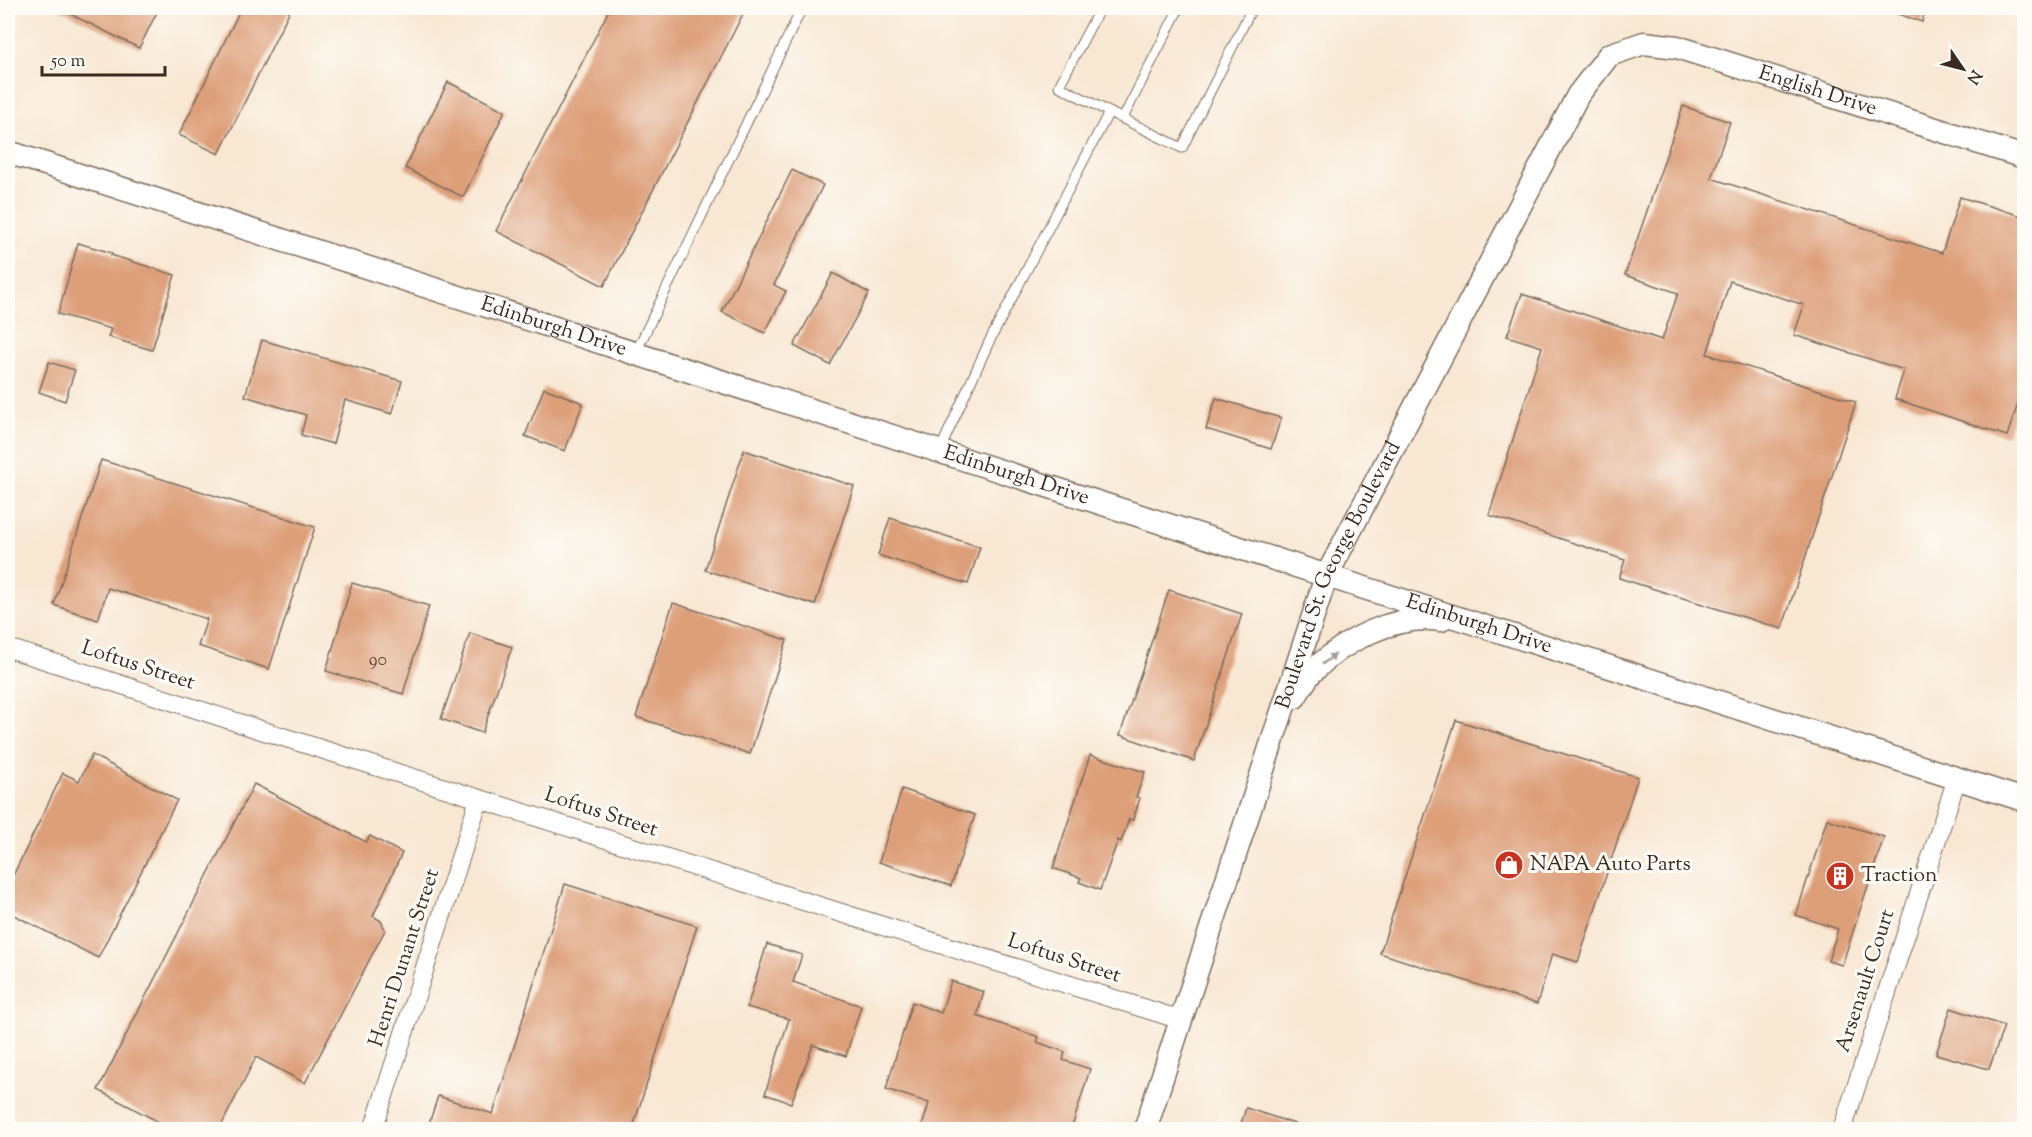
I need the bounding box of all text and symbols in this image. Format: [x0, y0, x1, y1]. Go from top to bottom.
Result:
scale bar [42, 39, 165, 77]
north arrow [1933, 39, 1993, 99]
text: 50 m [50, 49, 86, 75]
street label: English Drive [1755, 59, 1880, 124]
text: N [1960, 64, 1986, 88]
street label: Edinburgh Drive [477, 290, 630, 365]
street label: Boulevard St. George Boulevard [1269, 436, 1409, 713]
street label: Edinburgh Drive [939, 439, 1093, 514]
street label: Edinburgh Drive [1402, 587, 1556, 662]
street label: Loftus Street [77, 634, 199, 698]
house number: 90 [369, 648, 387, 674]
one-way arrow [1321, 653, 1337, 666]
street label: Loftus Street [540, 781, 662, 845]
shop icon: NAPA Auto Parts [1493, 849, 1525, 881]
place label: NAPA Auto Parts [1530, 850, 1691, 880]
building icon: Traction [1824, 860, 1856, 892]
place label: Traction [1861, 861, 1938, 891]
street label: Henri Dunant Street [362, 865, 448, 1051]
street label: Arsenault Court [1829, 906, 1903, 1056]
street label: Loftus Street [1003, 927, 1125, 991]

